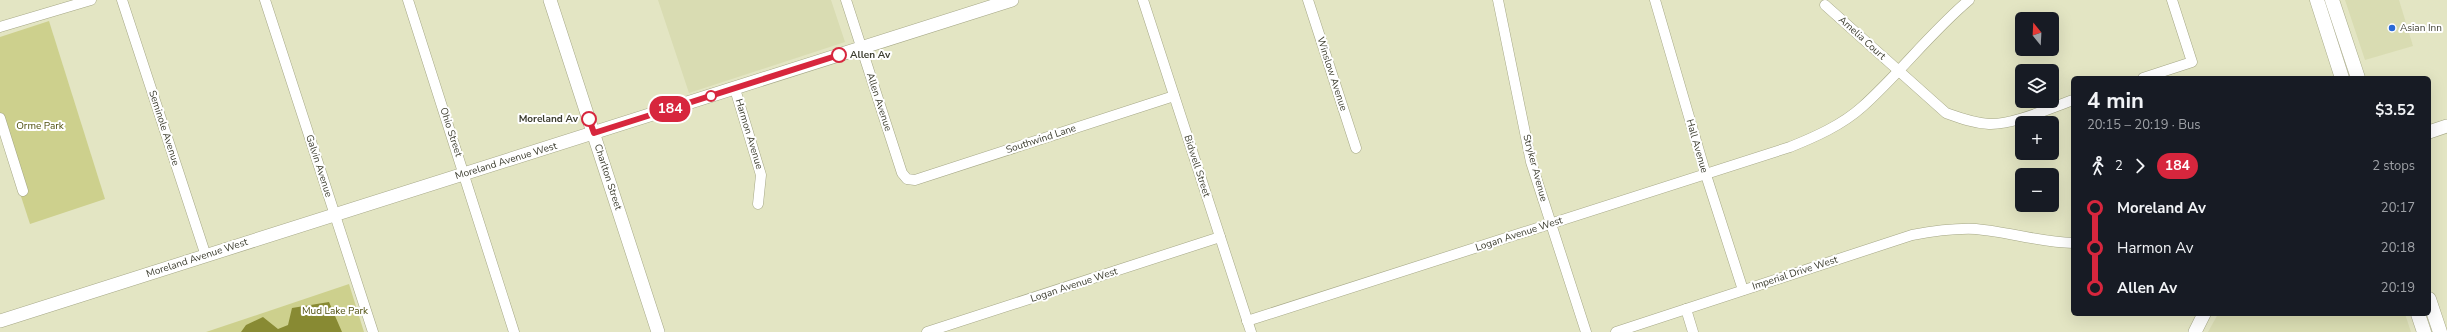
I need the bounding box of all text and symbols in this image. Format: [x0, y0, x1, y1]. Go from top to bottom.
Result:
north arrow [2015, 12, 2059, 56]
map controls [2015, 12, 2059, 212]
street label: Amelia Court [1835, 13, 1889, 63]
place label: Asian Inn [2400, 21, 2442, 35]
marker: Asian Inn [2387, 23, 2397, 33]
street label: Winslow Avenue [1313, 35, 1351, 113]
marker: Allen Av [831, 47, 847, 63]
place label: Allen Av [850, 48, 891, 62]
button: layers [2015, 64, 2059, 108]
street label: Allen Avenue [863, 71, 895, 133]
text: 4 min [2087, 86, 2144, 116]
street label: Seminole Avenue [145, 89, 183, 167]
unlabelled marker [705, 90, 717, 102]
line badge: 184 [647, 96, 693, 122]
street label: Harmon Avenue [732, 97, 766, 171]
text: 184 [657, 99, 683, 118]
text: $3.52 [2375, 100, 2415, 120]
street label: Ohio Street [436, 106, 466, 159]
marker: Moreland Av [581, 111, 597, 127]
place label: Moreland Av [519, 112, 579, 126]
button: + [2015, 116, 2059, 160]
text: 20:15 – 20:19 · Bus [2087, 116, 2201, 134]
street label: Hall Avenue [1683, 117, 1711, 175]
park label: Orme Park [16, 119, 65, 133]
street label: Southwind Lane [1004, 121, 1078, 157]
street label: Galvin Avenue [302, 133, 336, 199]
street label: Bidwell Street [1180, 133, 1214, 199]
street label: Stryker Avenue [1519, 133, 1551, 203]
street label: Moreland Avenue West [453, 139, 559, 183]
street label: Charlton Street [591, 142, 625, 212]
icon: walk [2087, 155, 2109, 177]
icon: forward [2129, 155, 2151, 177]
text: 184 [2165, 156, 2190, 175]
text: 2 [2115, 157, 2123, 175]
text: 2 stops [2372, 157, 2415, 175]
button: − [2015, 168, 2059, 212]
text: Moreland Av [2117, 198, 2206, 218]
text: 20:17 [2381, 199, 2415, 217]
street label: Logan Avenue West [1474, 213, 1565, 255]
street label: Moreland Avenue West [144, 235, 250, 281]
text: Harmon Av [2117, 238, 2194, 258]
text: 20:18 [2381, 239, 2415, 257]
street label: Imperial Drive West [1750, 252, 1840, 293]
street label: Logan Avenue West [1029, 264, 1120, 306]
text: Allen Av [2117, 278, 2177, 298]
text: 20:19 [2381, 279, 2415, 297]
park label: Mud Lake Park [302, 304, 369, 318]

